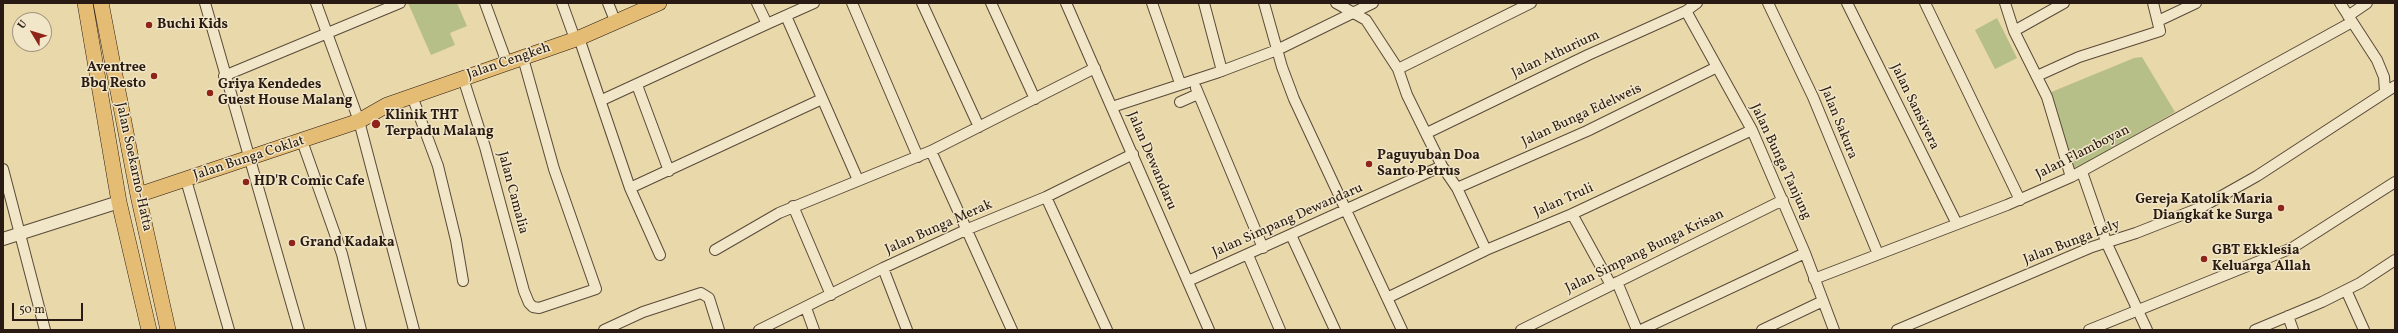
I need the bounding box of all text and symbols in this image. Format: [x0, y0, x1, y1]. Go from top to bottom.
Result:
north arrow [12, 12, 52, 52]
text: U [15, 17, 31, 33]
place label: Buchi Kids [157, 17, 228, 33]
marker: Buchi Kids [144, 20, 154, 30]
street label: Jalan Athurium [1509, 27, 1603, 83]
street label: Jalan Cengkeh [465, 40, 553, 84]
place label: Aventree Bbq Resto [81, 60, 146, 92]
street label: Jalan Sansivera [1886, 61, 1942, 153]
marker: Aventree Bbq Resto [149, 71, 159, 81]
place label: Griya Kendedes Guest House Malang [218, 77, 352, 110]
street label: Jalan Bunga Edelweis [1519, 81, 1645, 151]
street label: Jalan Sakura [1816, 84, 1860, 162]
marker: Griya Kendedes Guest House Malang [205, 88, 215, 98]
street label: Jalan Soekarno-Hatta [111, 101, 155, 233]
street label: Jalan Bunga Tanjung [1746, 101, 1814, 223]
place label: Klinik THT Terpadu Malang [385, 108, 494, 140]
street label: Jalan Dewandaru [1123, 109, 1179, 213]
marker: Klinik THT Terpadu Malang [370, 118, 382, 130]
street label: Jalan Flamboyan [2033, 122, 2133, 184]
street label: Jalan Bunga Coklat [191, 133, 307, 185]
place label: Paguyuban Doa Santo Petrus [1377, 148, 1480, 180]
street label: Jalan Camalia [493, 150, 531, 236]
marker: Paguyuban Doa Santo Petrus [1364, 159, 1374, 169]
place label: HD'R Comic Cafe [254, 174, 365, 190]
marker: HD'R Comic Cafe [241, 177, 251, 187]
street label: Jalan Simpang Dewandaru [1210, 180, 1366, 262]
street label: Jalan Truli [1531, 180, 1597, 222]
place label: Gereja Katolik Maria Diangkat ke Surga [2135, 192, 2273, 224]
street label: Jalan Bunga Merak [883, 197, 995, 259]
marker: Gereja Katolik Maria Diangkat ke Surga [2276, 203, 2286, 213]
street label: Jalan Simpang Bunga Krisan [1563, 206, 1727, 298]
street label: Jalan Bunga Lely [2021, 217, 2123, 269]
place label: Grand Kadaka [300, 235, 395, 251]
marker: Grand Kadaka [287, 238, 297, 248]
place label: GBT Ekklesia Keluarga Allah [2212, 243, 2311, 276]
marker: GBT Ekklesia Keluarga Allah [2199, 254, 2209, 264]
scale bar [14, 295, 85, 321]
text: 50 m [19, 302, 45, 318]

